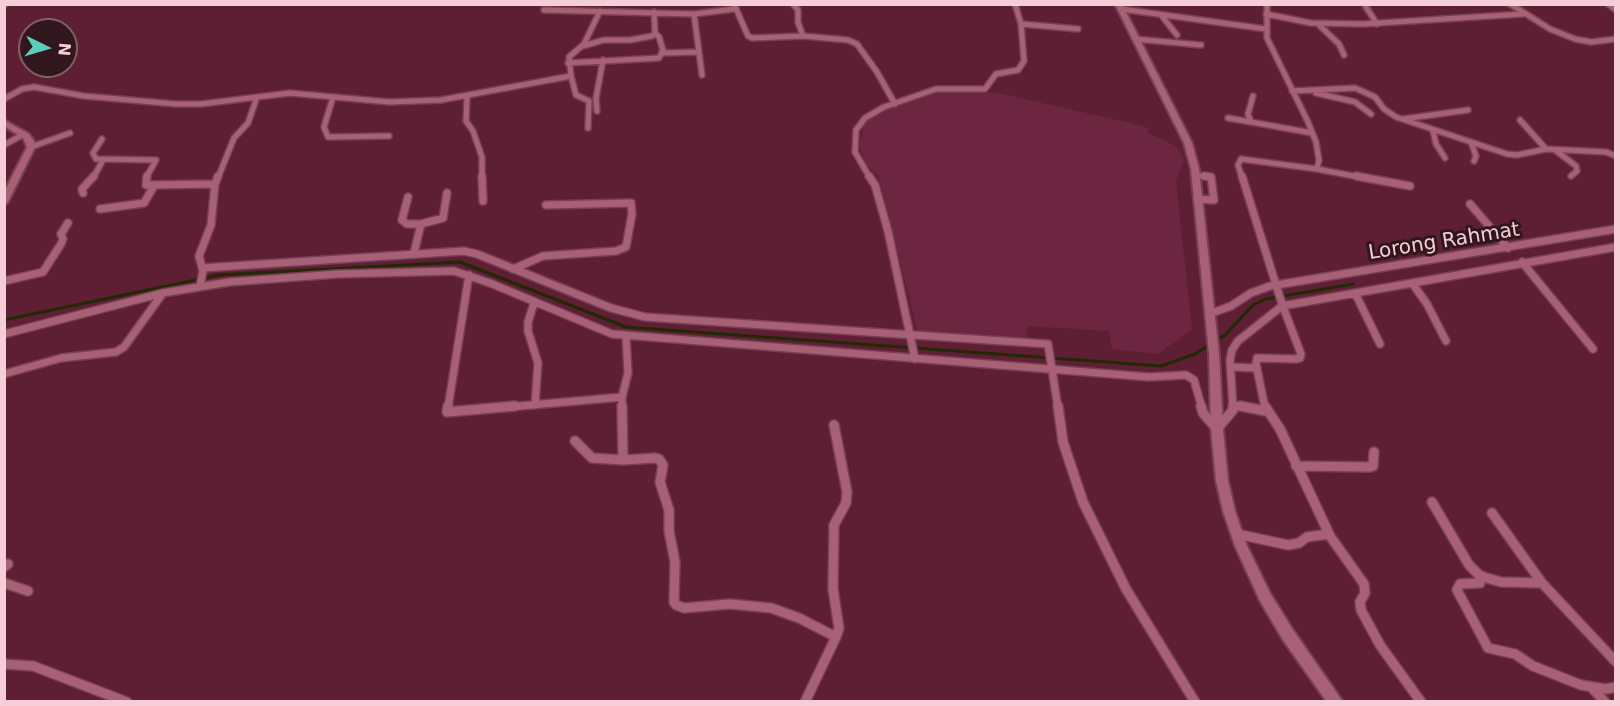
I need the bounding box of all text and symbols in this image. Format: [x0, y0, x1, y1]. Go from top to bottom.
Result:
north arrow [18, 18, 78, 78]
text: N [54, 42, 74, 57]
street label: Lorong Rahmat [1367, 218, 1521, 266]

